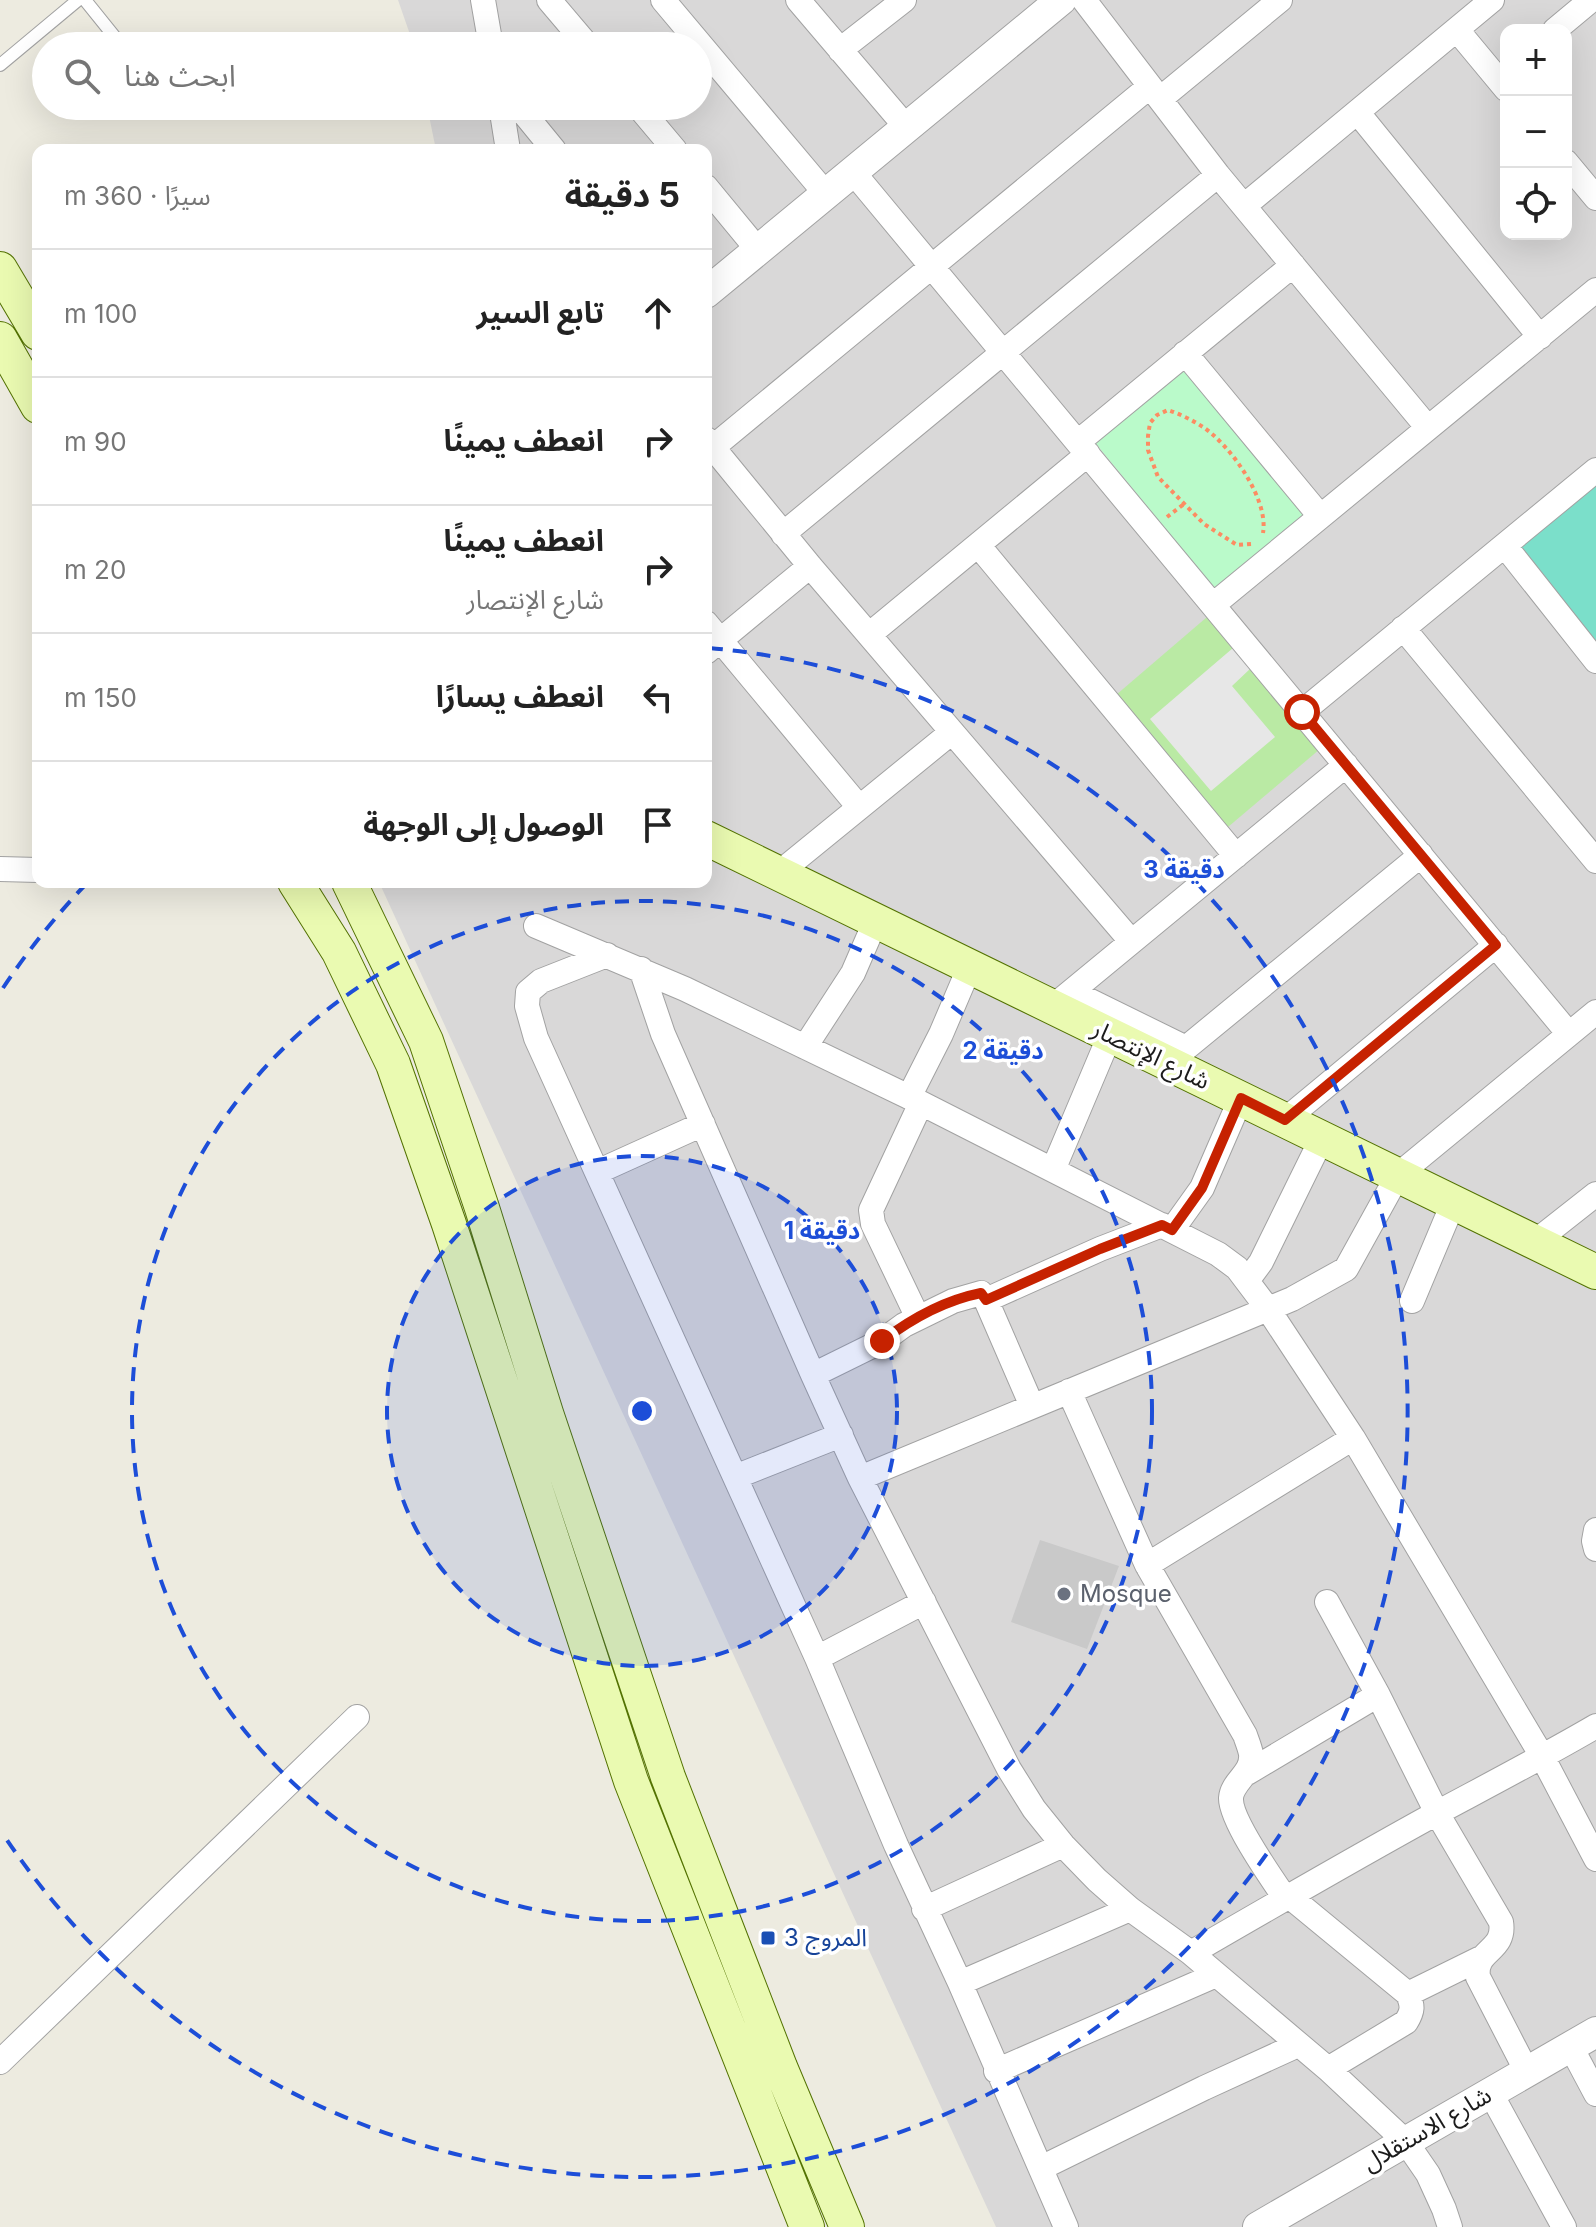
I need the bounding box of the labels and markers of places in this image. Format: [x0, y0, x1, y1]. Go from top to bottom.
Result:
centre of rings [628, 1397, 656, 1425]
place label: Mosque [1080, 1579, 1172, 1608]
marker: Mosque [1055, 1585, 1073, 1603]
place label: المروج 3 [784, 1923, 867, 1955]
marker: المروج 3 [759, 1929, 777, 1947]

